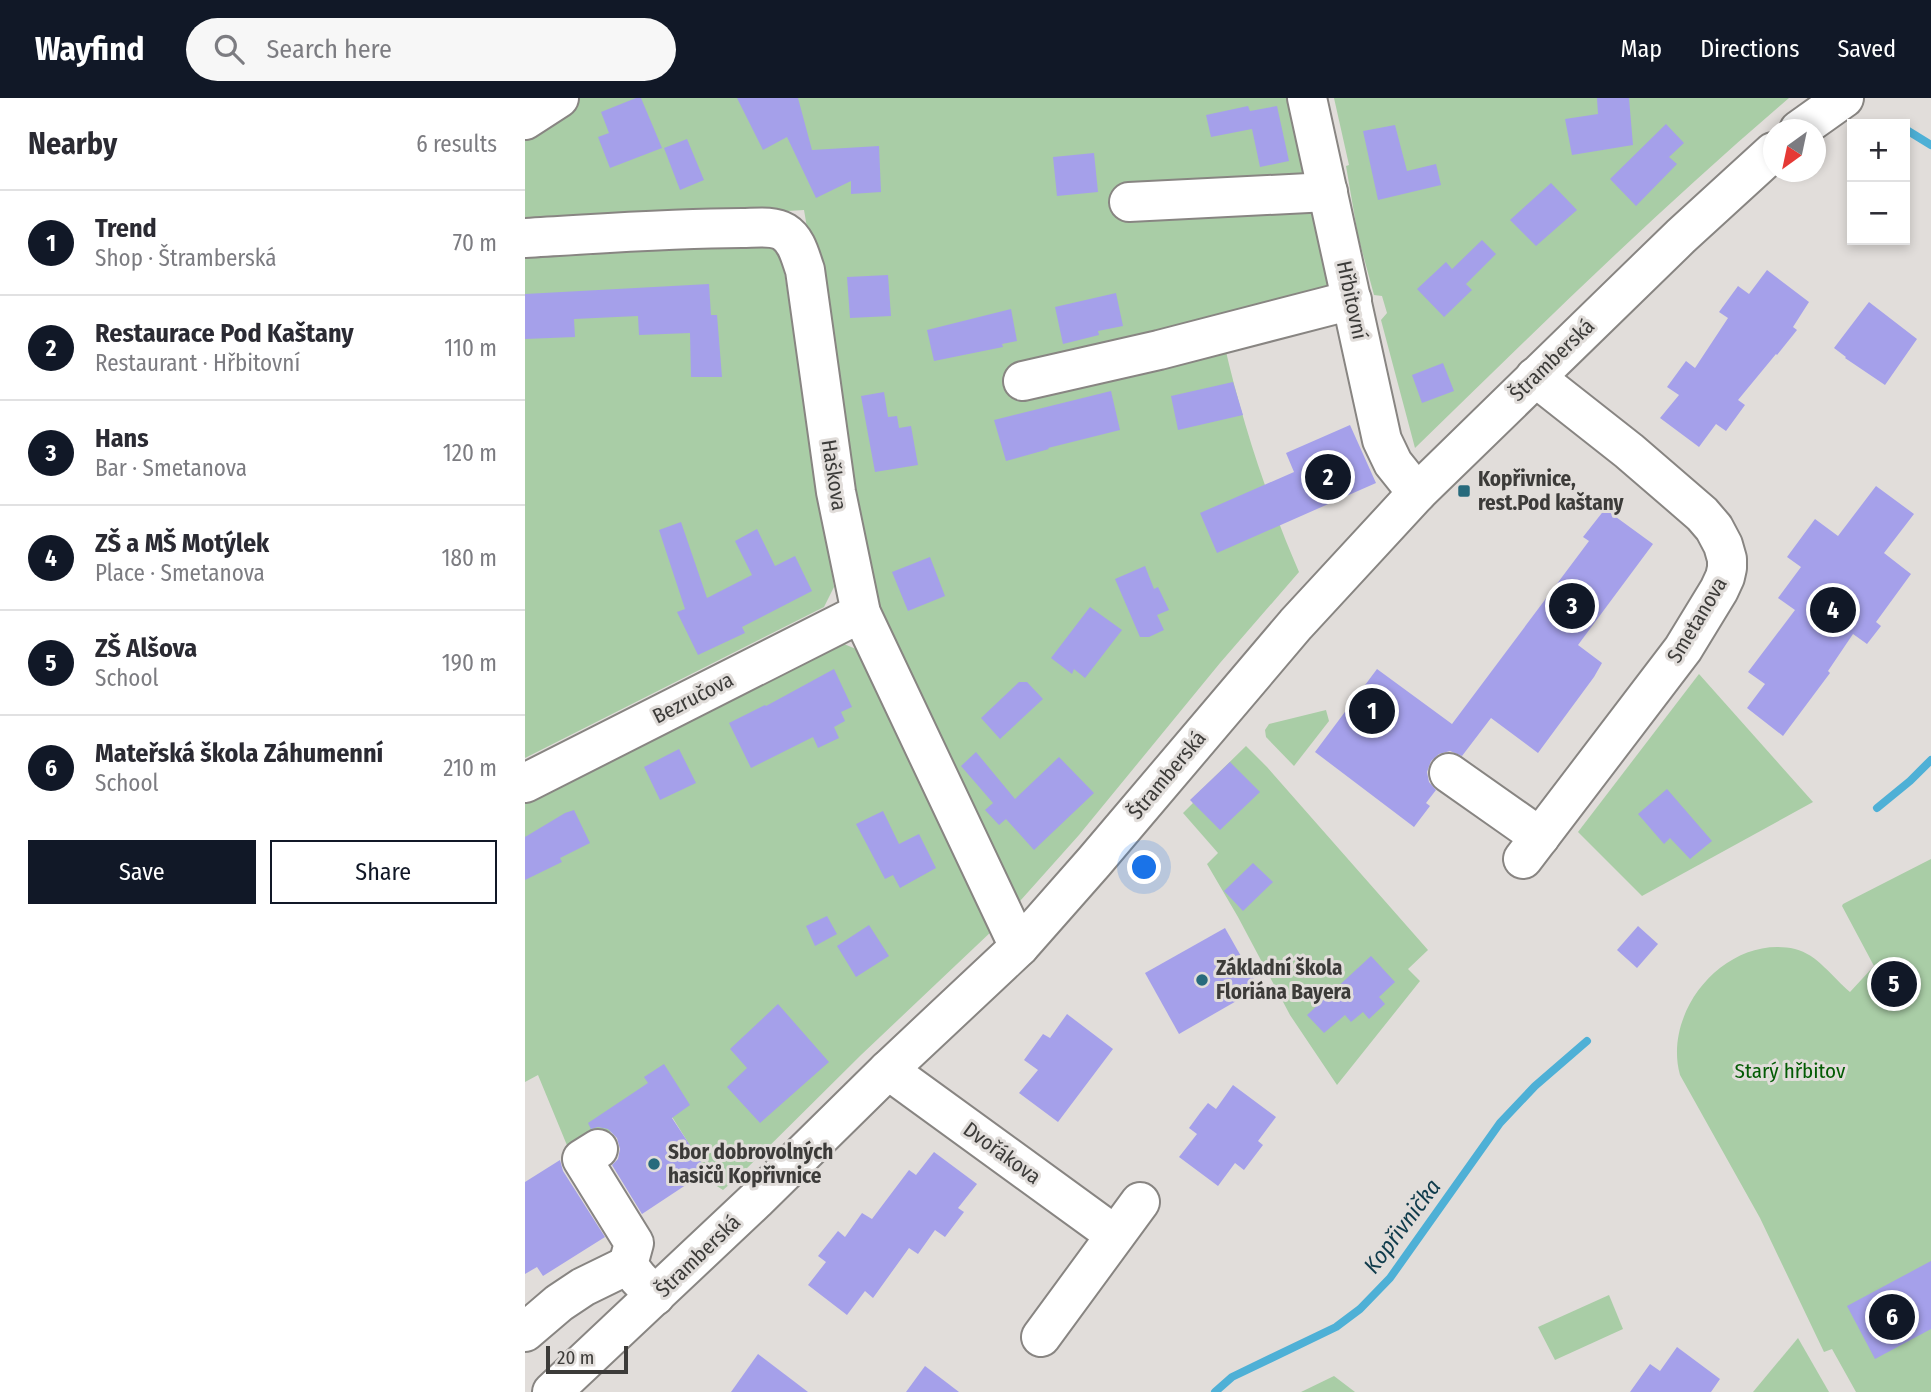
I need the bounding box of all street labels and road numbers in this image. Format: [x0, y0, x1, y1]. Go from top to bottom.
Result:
street label: Hřbitovní [1331, 258, 1373, 342]
street label: Štramberská [1504, 313, 1600, 407]
street label: Haškova [816, 438, 852, 512]
street label: Smetanova [1661, 572, 1733, 668]
street label: Bezručova [648, 667, 738, 729]
street label: Štramberská [1122, 725, 1212, 825]
street label: Dvořákova [958, 1116, 1046, 1190]
street label: Štramberská [650, 1209, 746, 1303]

